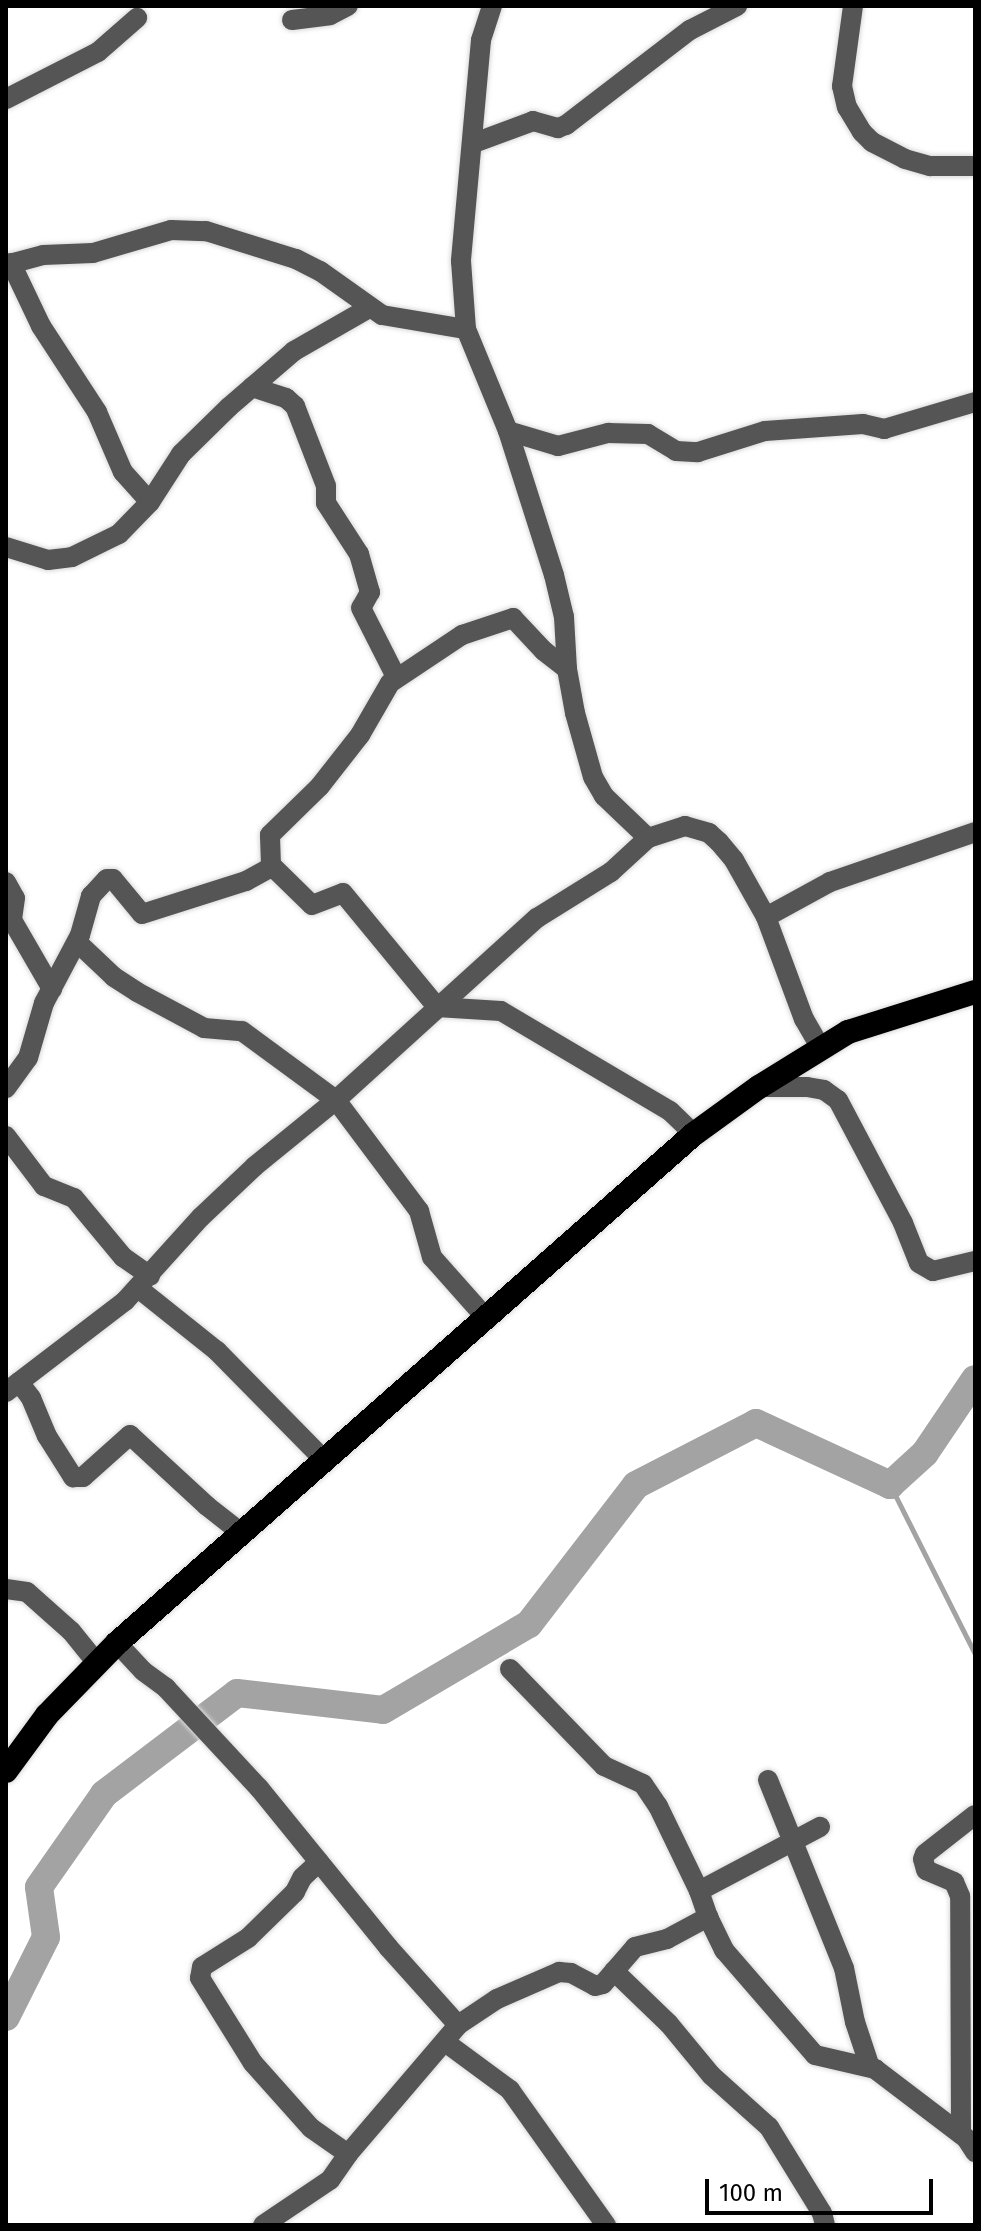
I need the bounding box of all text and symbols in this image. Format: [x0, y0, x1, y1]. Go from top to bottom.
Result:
scale bar [709, 2163, 937, 2213]
text: 100 m [719, 2179, 783, 2207]

